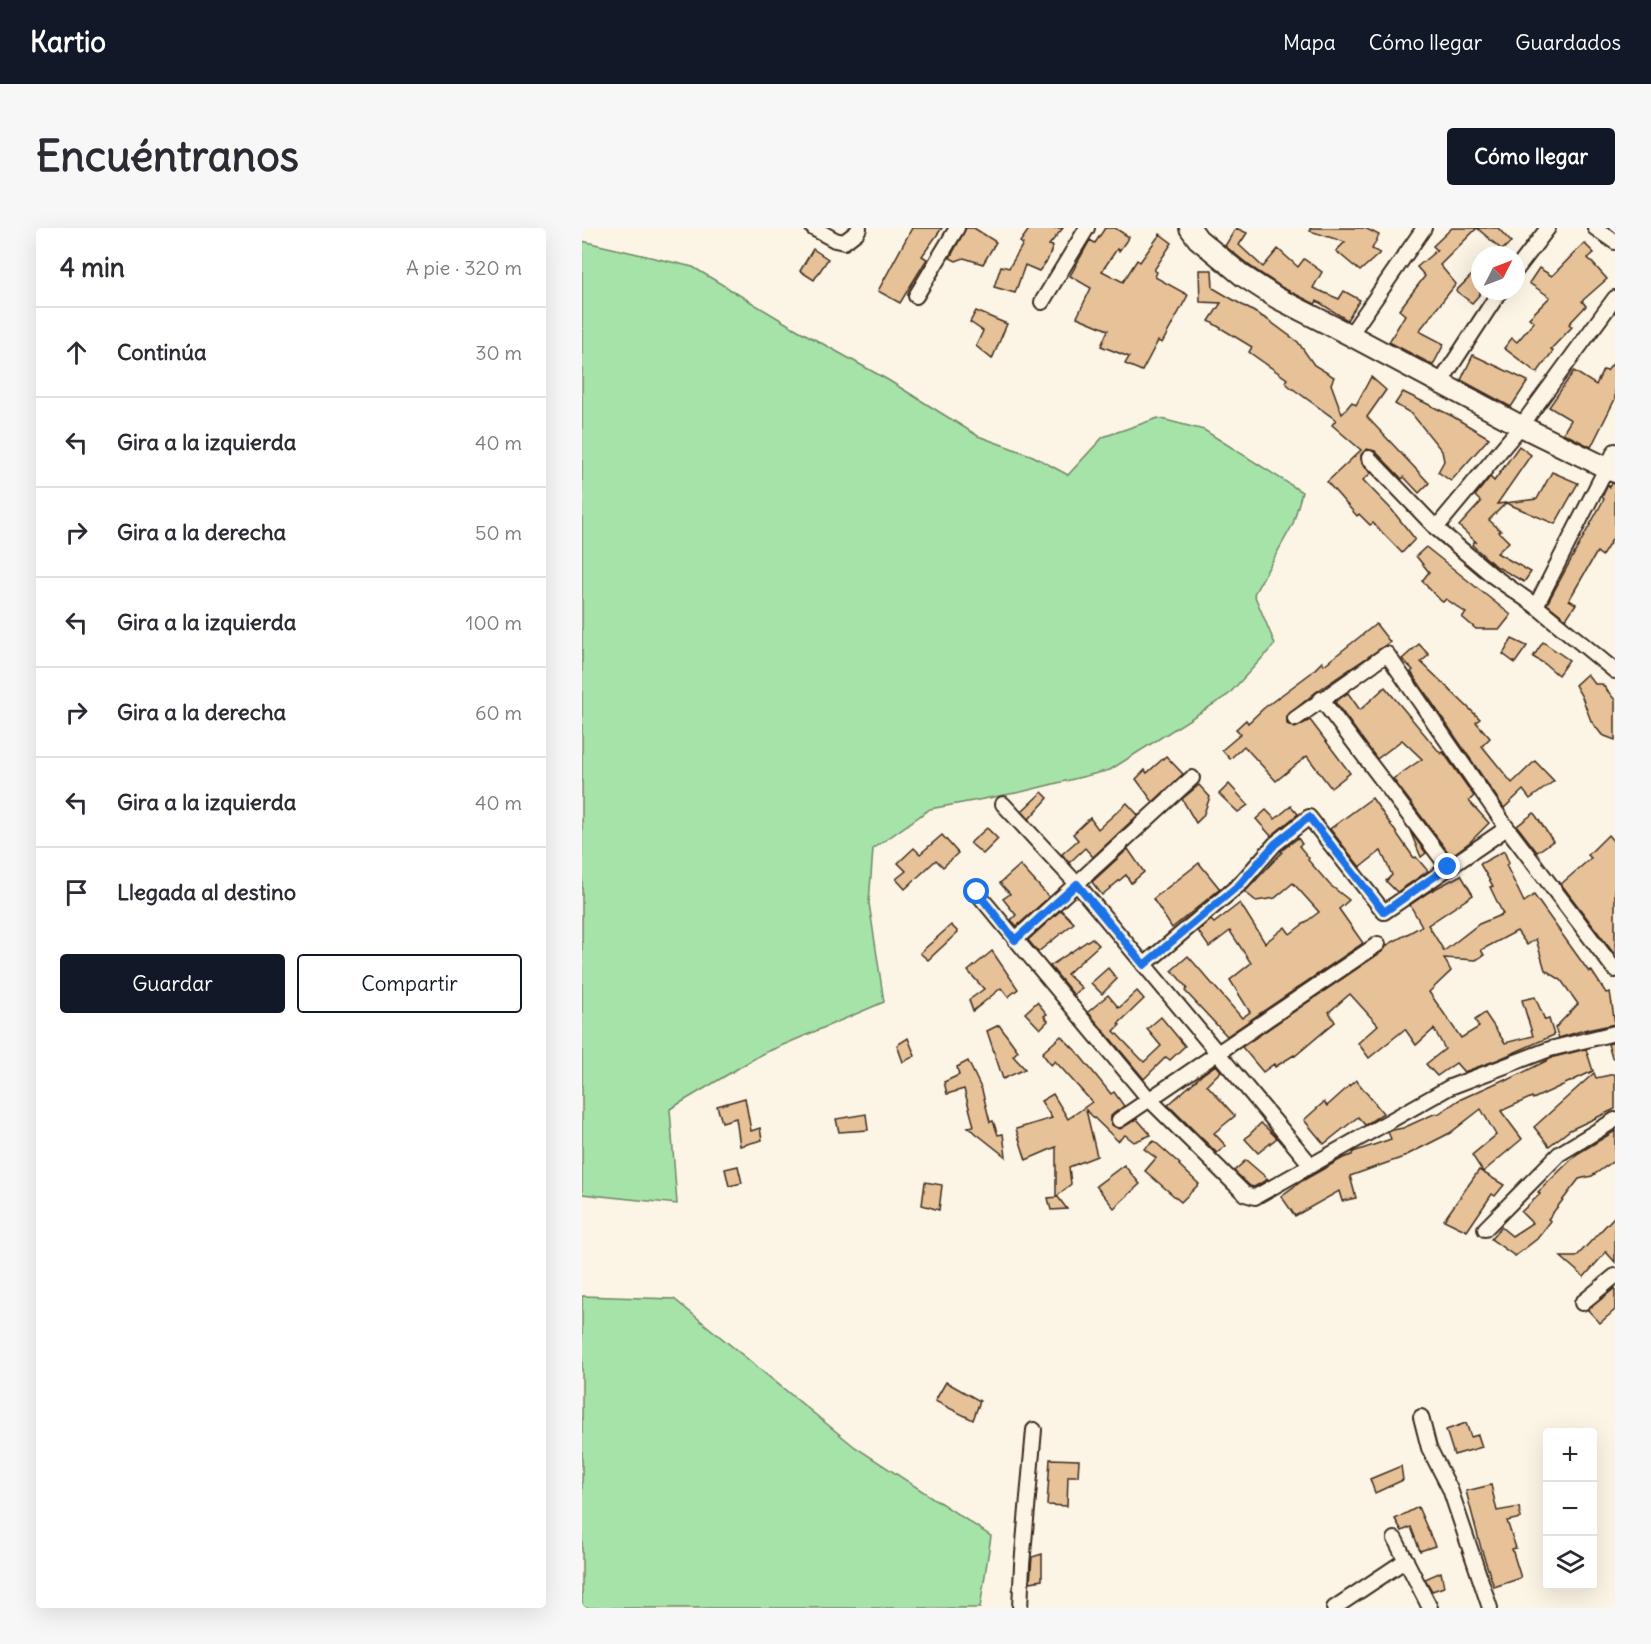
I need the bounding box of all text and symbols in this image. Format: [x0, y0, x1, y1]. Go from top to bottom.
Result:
text: Kartio [30, 24, 106, 60]
text: Mapa [1283, 29, 1336, 56]
text: Cómo llegar [1369, 29, 1482, 56]
text: Guardados [1515, 29, 1621, 56]
button: Cómo llegar [1447, 128, 1615, 185]
text: Encuéntranos [36, 130, 299, 182]
north arrow [1471, 246, 1525, 300]
text: 4 min [60, 251, 125, 284]
text: A pie · 320 m [406, 255, 522, 280]
icon: ahead [60, 336, 93, 369]
text: Continúa [117, 338, 206, 366]
text: 30 m [475, 340, 522, 365]
icon: left [60, 426, 93, 459]
text: Gira a la izquierda [117, 428, 296, 456]
text: 40 m [475, 430, 522, 455]
icon: right [60, 516, 93, 549]
text: Gira a la derecha [117, 518, 286, 546]
text: 50 m [475, 520, 522, 545]
icon: left [60, 606, 93, 639]
text: Gira a la izquierda [117, 608, 296, 636]
text: 100 m [465, 610, 522, 635]
icon: right [60, 696, 93, 729]
text: Gira a la derecha [117, 698, 286, 726]
text: 60 m [475, 700, 522, 725]
icon: left [60, 786, 93, 819]
text: Gira a la izquierda [117, 788, 296, 816]
text: 40 m [475, 790, 522, 815]
route end [1434, 853, 1460, 879]
icon: arrive [60, 876, 93, 909]
text: Llegada al destino [117, 878, 296, 906]
route start [963, 878, 989, 904]
button: Guardar [60, 954, 285, 1013]
button: Compartir [297, 954, 522, 1013]
map controls [1543, 1428, 1597, 1590]
button: + [1543, 1428, 1597, 1482]
button: − [1543, 1482, 1597, 1536]
button: layers [1543, 1536, 1597, 1590]

